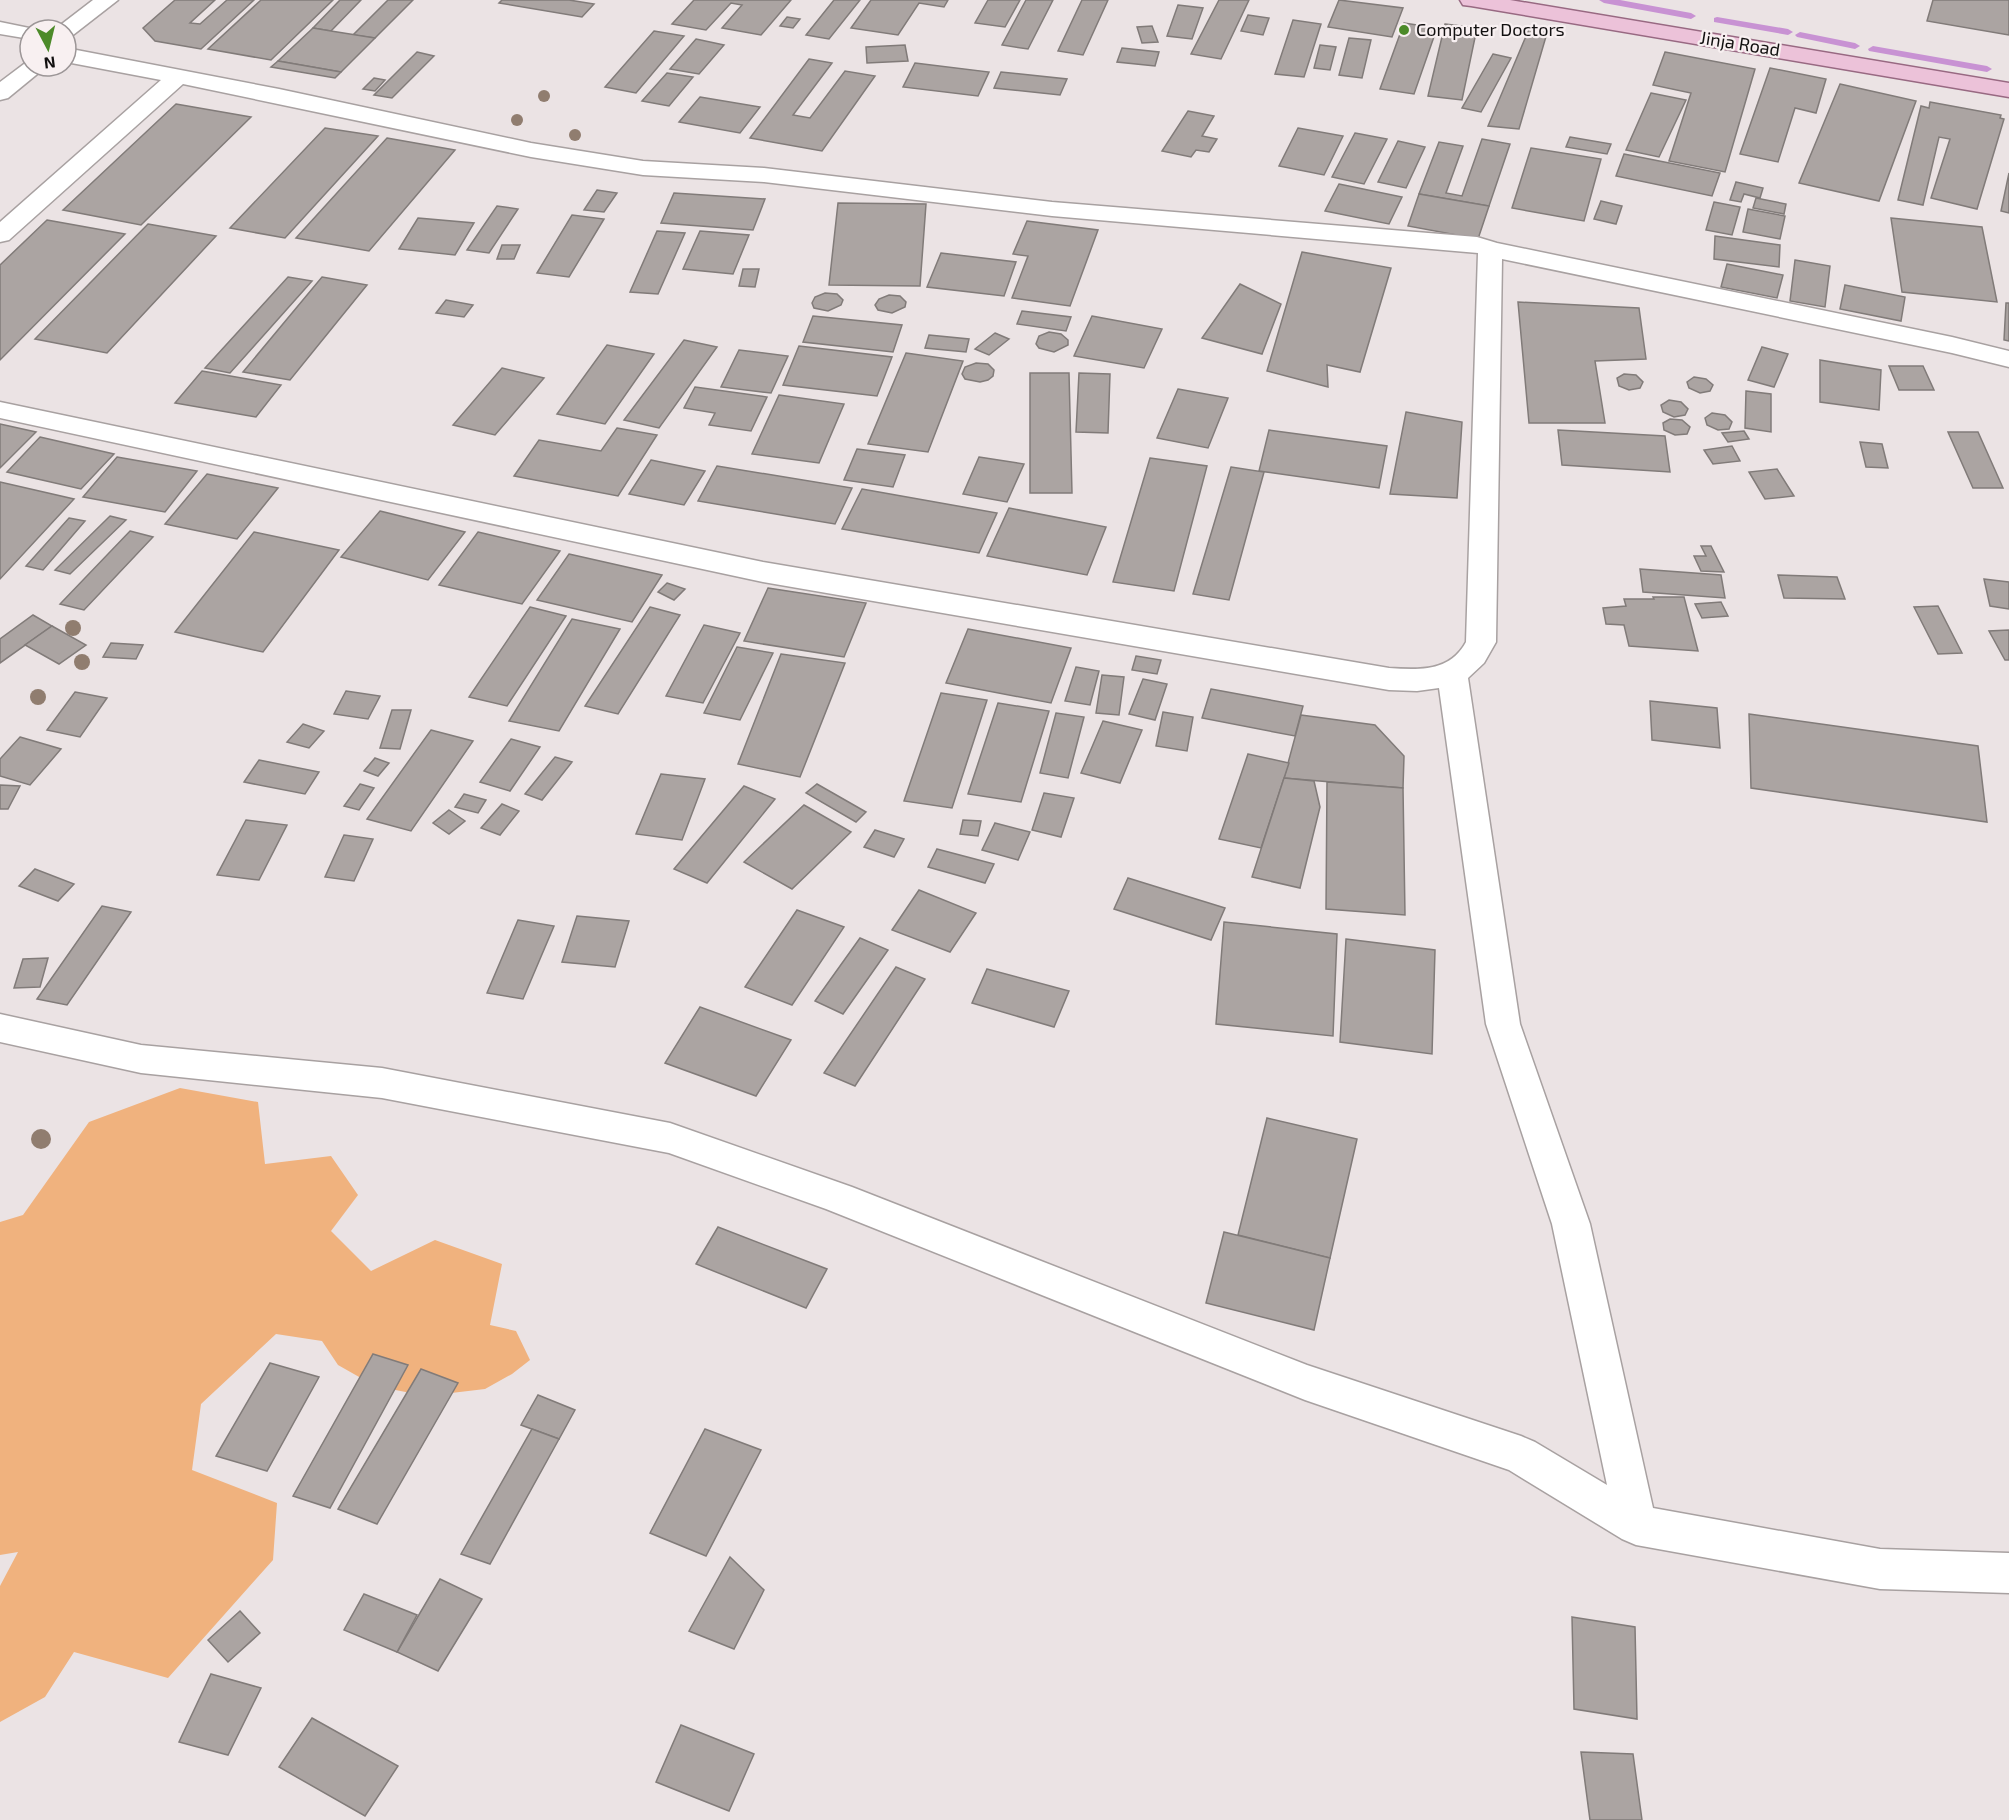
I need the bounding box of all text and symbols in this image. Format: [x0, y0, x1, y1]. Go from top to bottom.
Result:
north arrow [18, 18, 78, 78]
place label: Computer Doctors [1416, 18, 1565, 40]
marker: Computer Doctors [1397, 23, 1411, 37]
street label: Jinja Road [1698, 26, 1782, 60]
text: N [43, 53, 57, 74]

